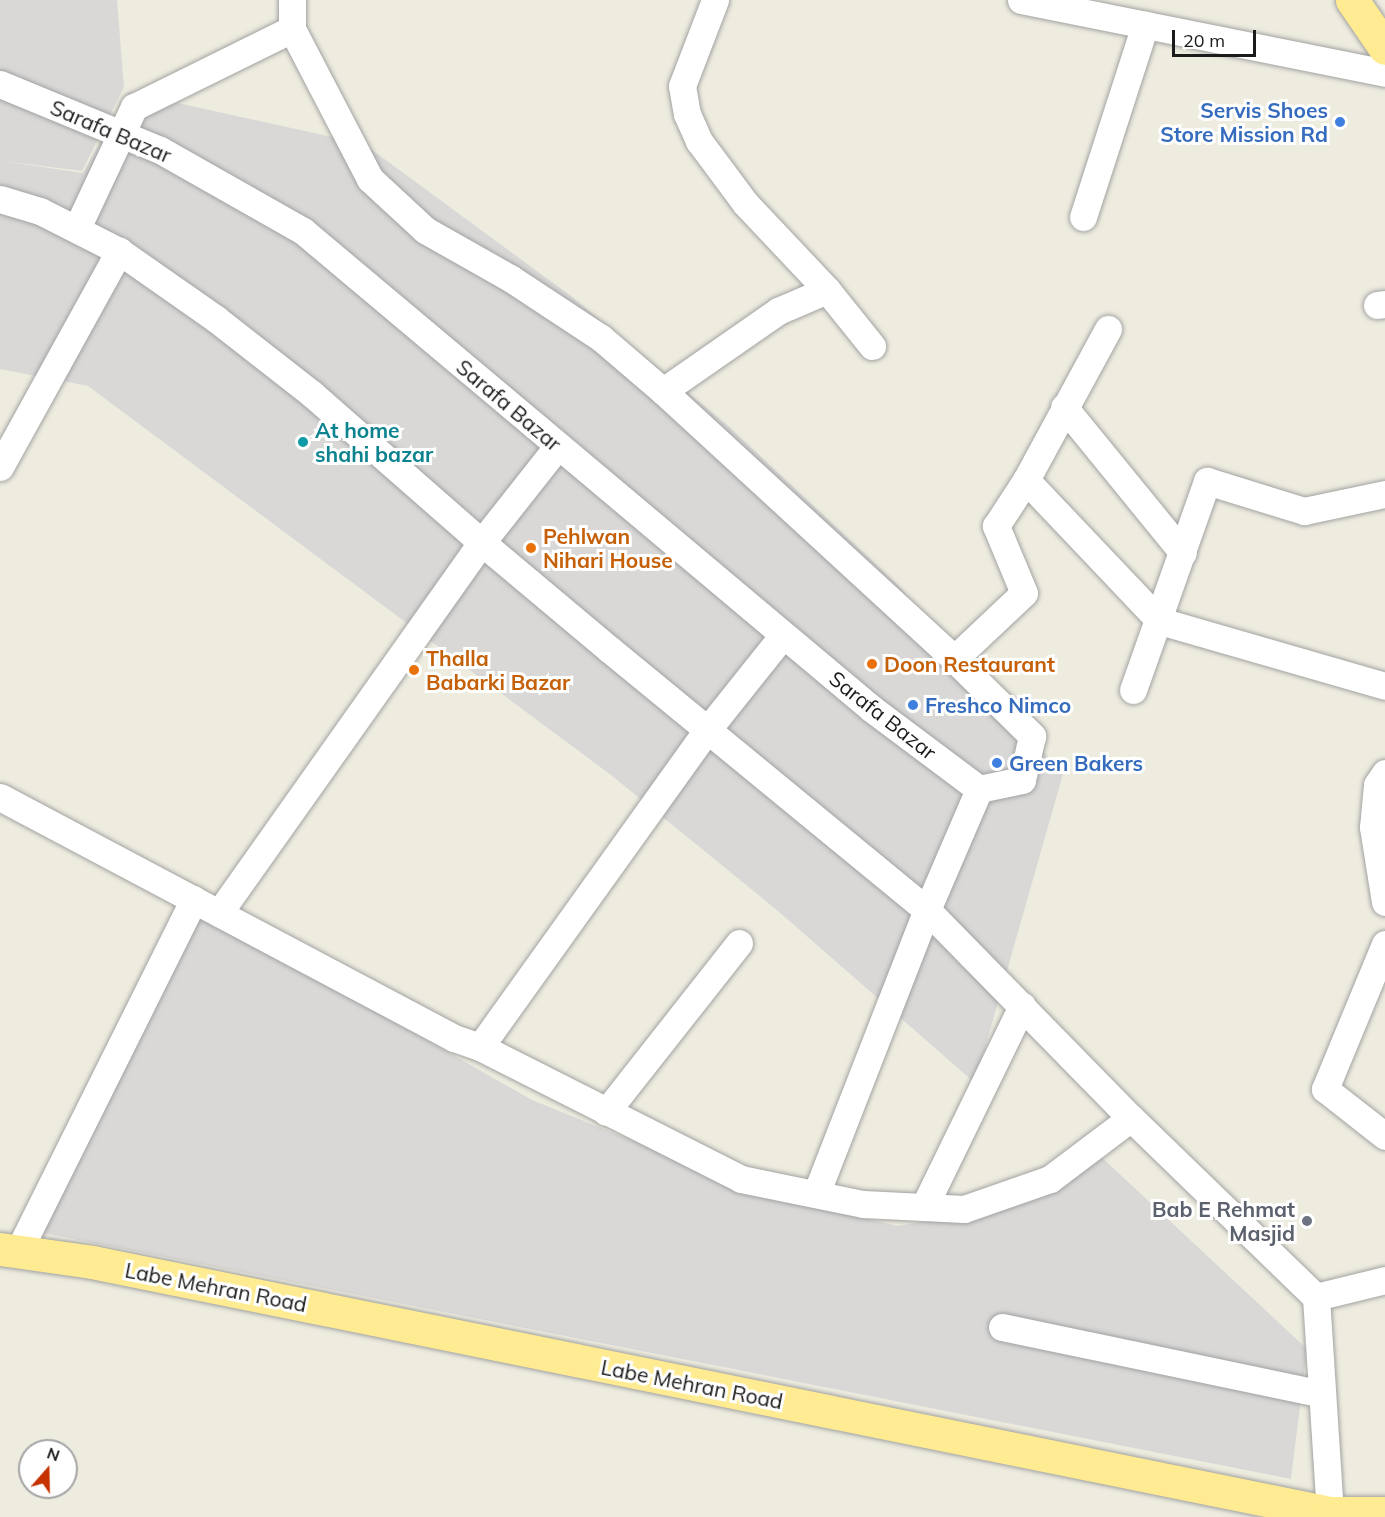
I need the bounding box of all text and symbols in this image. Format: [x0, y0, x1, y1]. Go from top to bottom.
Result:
scale bar [1175, 18, 1259, 56]
text: 20 m [1183, 29, 1225, 52]
street label: Sarafa Bazar [47, 94, 175, 168]
place label: Servis Shoes Store Mission Rd [1160, 97, 1328, 147]
marker: Servis Shoes Store Mission Rd [1333, 115, 1347, 129]
street label: Sarafa Bazar [452, 354, 566, 456]
place label: At home shahi bazar [315, 417, 433, 467]
marker: At home shahi bazar [296, 435, 310, 449]
place label: Pehlwan Nihari House [543, 523, 673, 573]
marker: Pehlwan Nihari House [524, 541, 538, 555]
place label: Thalla Babarki Bazar [426, 645, 570, 695]
place label: Doon Restaurant [884, 651, 1055, 677]
marker: Doon Restaurant [865, 657, 879, 671]
marker: Thalla Babarki Bazar [407, 663, 421, 677]
street label: Sarafa Bazar [825, 665, 941, 765]
place label: Freshco Nimco [925, 692, 1071, 718]
marker: Freshco Nimco [906, 698, 920, 712]
place label: Green Bakers [1009, 750, 1143, 776]
marker: Green Bakers [990, 756, 1004, 770]
place label: Bab E Rehmat Masjid [1152, 1196, 1295, 1246]
marker: Bab E Rehmat Masjid [1300, 1214, 1314, 1228]
street label: Labe Mehran Road [123, 1257, 309, 1317]
street label: Labe Mehran Road [599, 1354, 785, 1414]
north arrow [18, 1439, 78, 1499]
text: N [44, 1442, 63, 1465]

